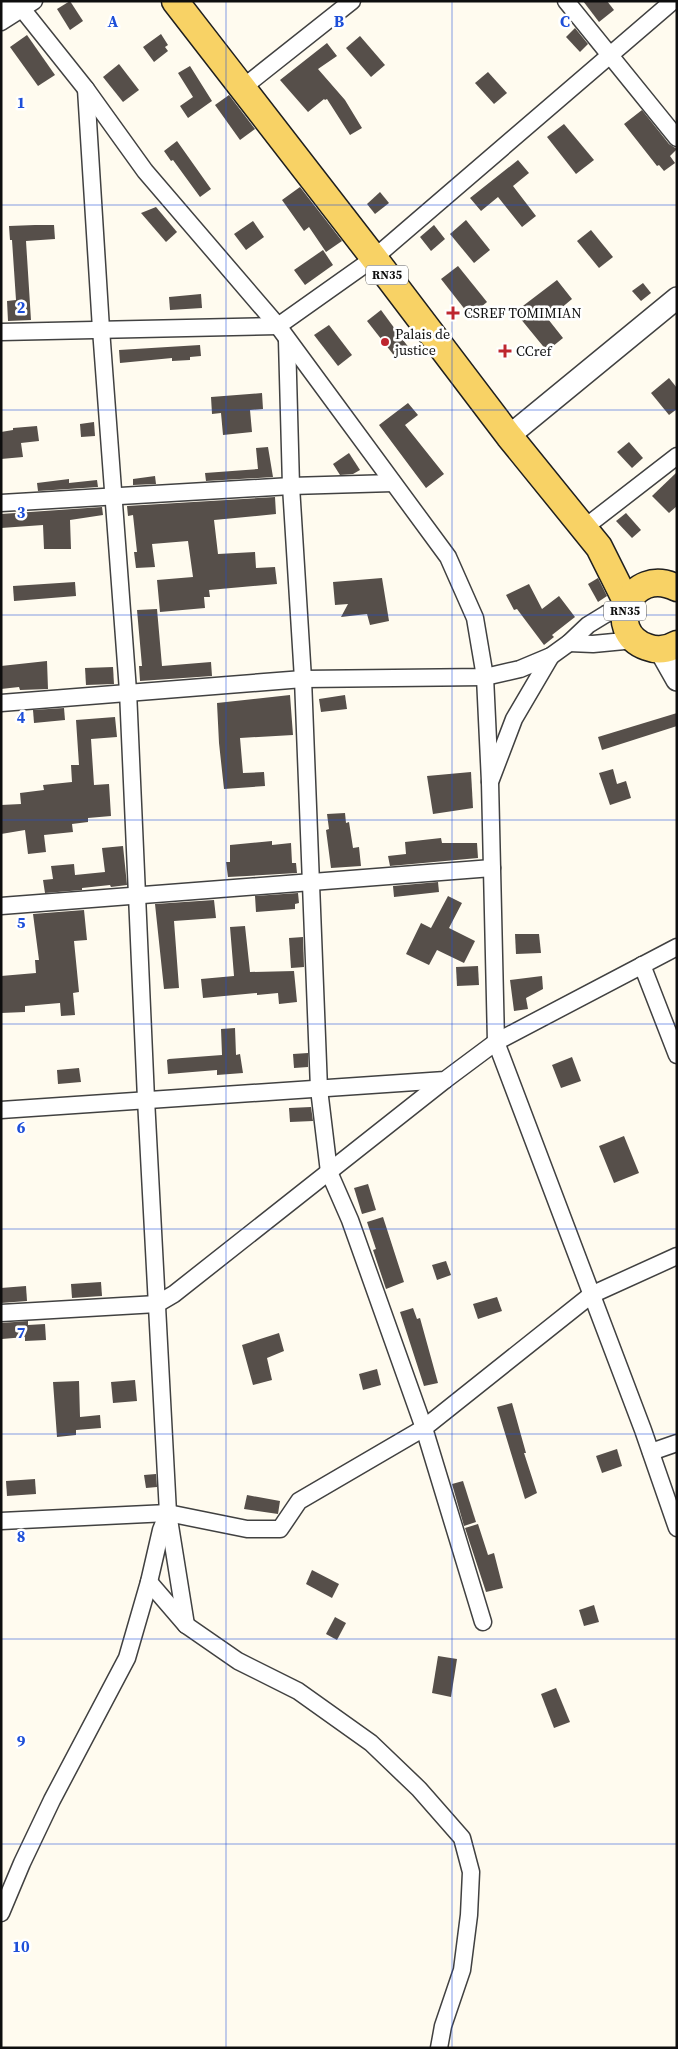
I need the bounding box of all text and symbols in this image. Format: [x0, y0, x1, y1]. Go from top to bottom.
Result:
text: A [108, 10, 119, 32]
text: B [334, 10, 345, 32]
text: C [560, 10, 570, 32]
text: 1 [17, 91, 25, 113]
road number: RN35 [366, 266, 408, 284]
text: 2 [17, 296, 26, 318]
place label: CSREF TOMIMIAN [464, 303, 582, 323]
marker: CSREF TOMIMIAN [446, 306, 460, 320]
place label: Palais de justice [393, 324, 450, 360]
marker: Palais de justice [379, 336, 391, 348]
place label: CCref [516, 341, 552, 361]
marker: CCref [498, 344, 512, 358]
text: 3 [17, 501, 26, 523]
road number: RN35 [604, 602, 646, 620]
text: 4 [17, 706, 26, 728]
text: 5 [17, 911, 26, 933]
text: 6 [17, 1116, 26, 1138]
text: 7 [17, 1321, 26, 1343]
text: 8 [17, 1525, 25, 1547]
text: 9 [17, 1730, 26, 1752]
text: 10 [12, 1935, 30, 1957]

